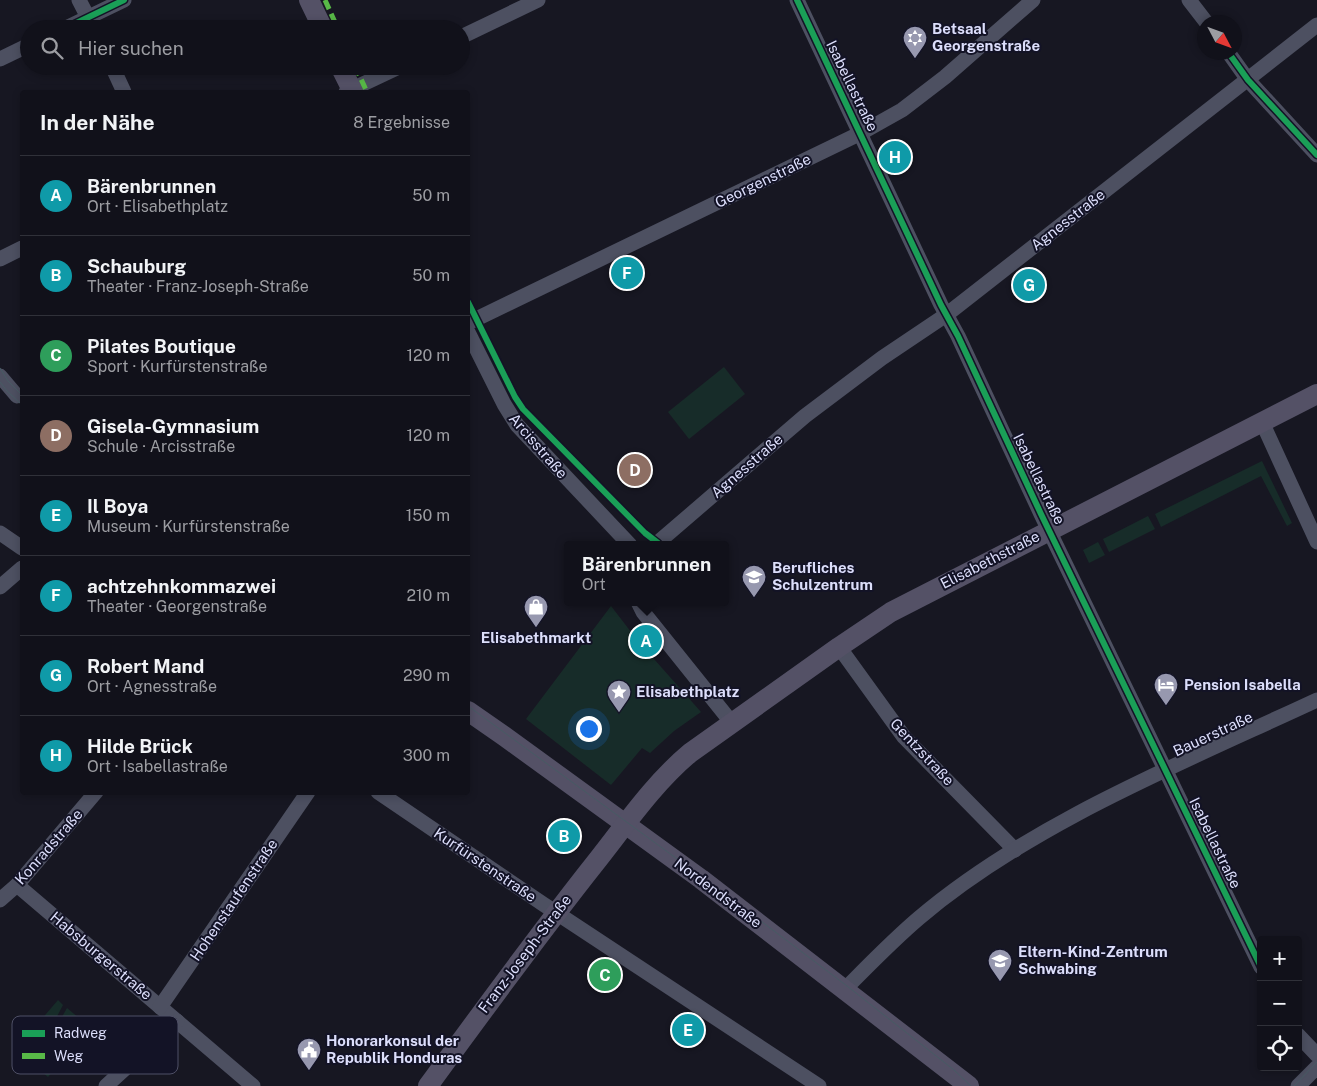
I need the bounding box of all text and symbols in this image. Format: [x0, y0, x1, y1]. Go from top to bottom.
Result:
north arrow [1197, 15, 1242, 60]
search box [20, 20, 470, 75]
place label: Betsaal Georgenstraße [932, 20, 1040, 54]
synagogue icon: Betsaal Georgenstraße [902, 25, 928, 59]
icon: search [38, 34, 66, 62]
text: Hier suchen [78, 37, 184, 59]
street label: Isabellastraße [823, 38, 882, 134]
text: In der Nähe [40, 110, 155, 135]
text: 8 Ergebnisse [353, 113, 450, 132]
pin: H [879, 138, 911, 176]
street label: Georgenstraße [712, 150, 813, 211]
text: Bärenbrunnen [87, 175, 216, 197]
text: A [50, 186, 62, 205]
text: 50 m [412, 186, 450, 205]
street label: Agnesstraße [1027, 186, 1108, 254]
text: Ort · Elisabethplatz [87, 197, 228, 216]
pin: F [611, 254, 643, 292]
text: Schauburg [87, 255, 186, 277]
text: B [51, 266, 61, 285]
text: 50 m [412, 266, 450, 285]
pin: G [1013, 266, 1045, 304]
text: Theater · Franz-Joseph-Straße [87, 277, 309, 296]
text: Pilates Boutique [87, 335, 236, 357]
text: C [50, 346, 62, 365]
text: 120 m [406, 346, 450, 365]
text: Sport · Kurfürstenstraße [87, 357, 268, 376]
street label: Arcisstraße [506, 410, 571, 482]
text: Gisela-Gymnasium [87, 415, 259, 437]
text: D [50, 426, 62, 445]
text: 120 m [406, 426, 450, 445]
street label: Agnesstraße [708, 430, 786, 501]
street label: Isabellastraße [1010, 431, 1069, 527]
text: Schule · Arcisstraße [87, 437, 235, 456]
pin: D [619, 451, 651, 489]
text: Il Boya [87, 495, 148, 517]
text: E [51, 506, 61, 525]
text: 150 m [406, 506, 450, 525]
text: Museum · Kurfürstenstraße [87, 517, 290, 536]
street label: Elisabethstraße [937, 527, 1042, 592]
popup [564, 541, 729, 606]
text: Bärenbrunnen [582, 553, 711, 575]
place label: Berufliches Schulzentrum [772, 559, 873, 593]
school or university icon: Berufliches Schulzentrum [741, 564, 767, 598]
text: achtzehnkommazwei [87, 575, 276, 597]
text: Ort [582, 575, 606, 594]
text: F [51, 586, 61, 605]
text: 210 m [406, 586, 450, 605]
shop icon: Elisabethmarkt [523, 594, 549, 628]
text: Theater · Georgenstraße [87, 597, 267, 616]
pin: A [630, 622, 662, 660]
place label: Elisabethmarkt [481, 629, 591, 646]
text: Robert Mand [87, 655, 204, 677]
text: G [50, 666, 62, 685]
text: 290 m [403, 666, 450, 685]
hotel icon: Pension Isabella [1153, 672, 1179, 706]
place label: Pension Isabella [1184, 676, 1301, 693]
text: Ort · Agnesstraße [87, 677, 217, 696]
place icon: Elisabethplatz [606, 679, 632, 713]
place label: Elisabethplatz [636, 683, 739, 700]
street label: Bauerstraße [1170, 708, 1255, 759]
street label: Gentzstraße [887, 715, 958, 789]
your location [576, 716, 602, 742]
text: Hilde Brück [87, 735, 193, 757]
text: H [50, 746, 62, 765]
text: 300 m [403, 746, 450, 765]
text: Ort · Isabellastraße [87, 757, 228, 776]
street label: Isabellastraße [1186, 795, 1245, 891]
street label: Konradstraße [11, 806, 86, 888]
pin: B [548, 817, 580, 855]
street label: Kurfürstenstraße [431, 824, 540, 905]
street label: Hohenstaufenstraße [186, 836, 281, 964]
street label: Nordendstraße [671, 854, 765, 931]
street label: Franz-Joseph-Straße [475, 891, 575, 1016]
street label: Habsburgerstraße [47, 908, 156, 1003]
map controls [1257, 936, 1302, 1071]
button: + [1257, 936, 1302, 981]
place label: Eltern-Kind-Zentrum Schwabing [1018, 943, 1168, 977]
school or university icon: Eltern-Kind-Zentrum Schwabing [987, 948, 1013, 982]
pin: C [589, 956, 621, 994]
button: − [1257, 981, 1302, 1026]
pin: E [672, 1011, 704, 1049]
legend [12, 1016, 178, 1074]
text: Radweg [54, 1025, 107, 1041]
button: locate [1257, 1026, 1302, 1071]
place label: Honorarkonsul der Republik Honduras [326, 1032, 462, 1066]
public building icon: Honorarkonsul der Republik Honduras [296, 1037, 322, 1071]
text: Weg [54, 1048, 84, 1064]

